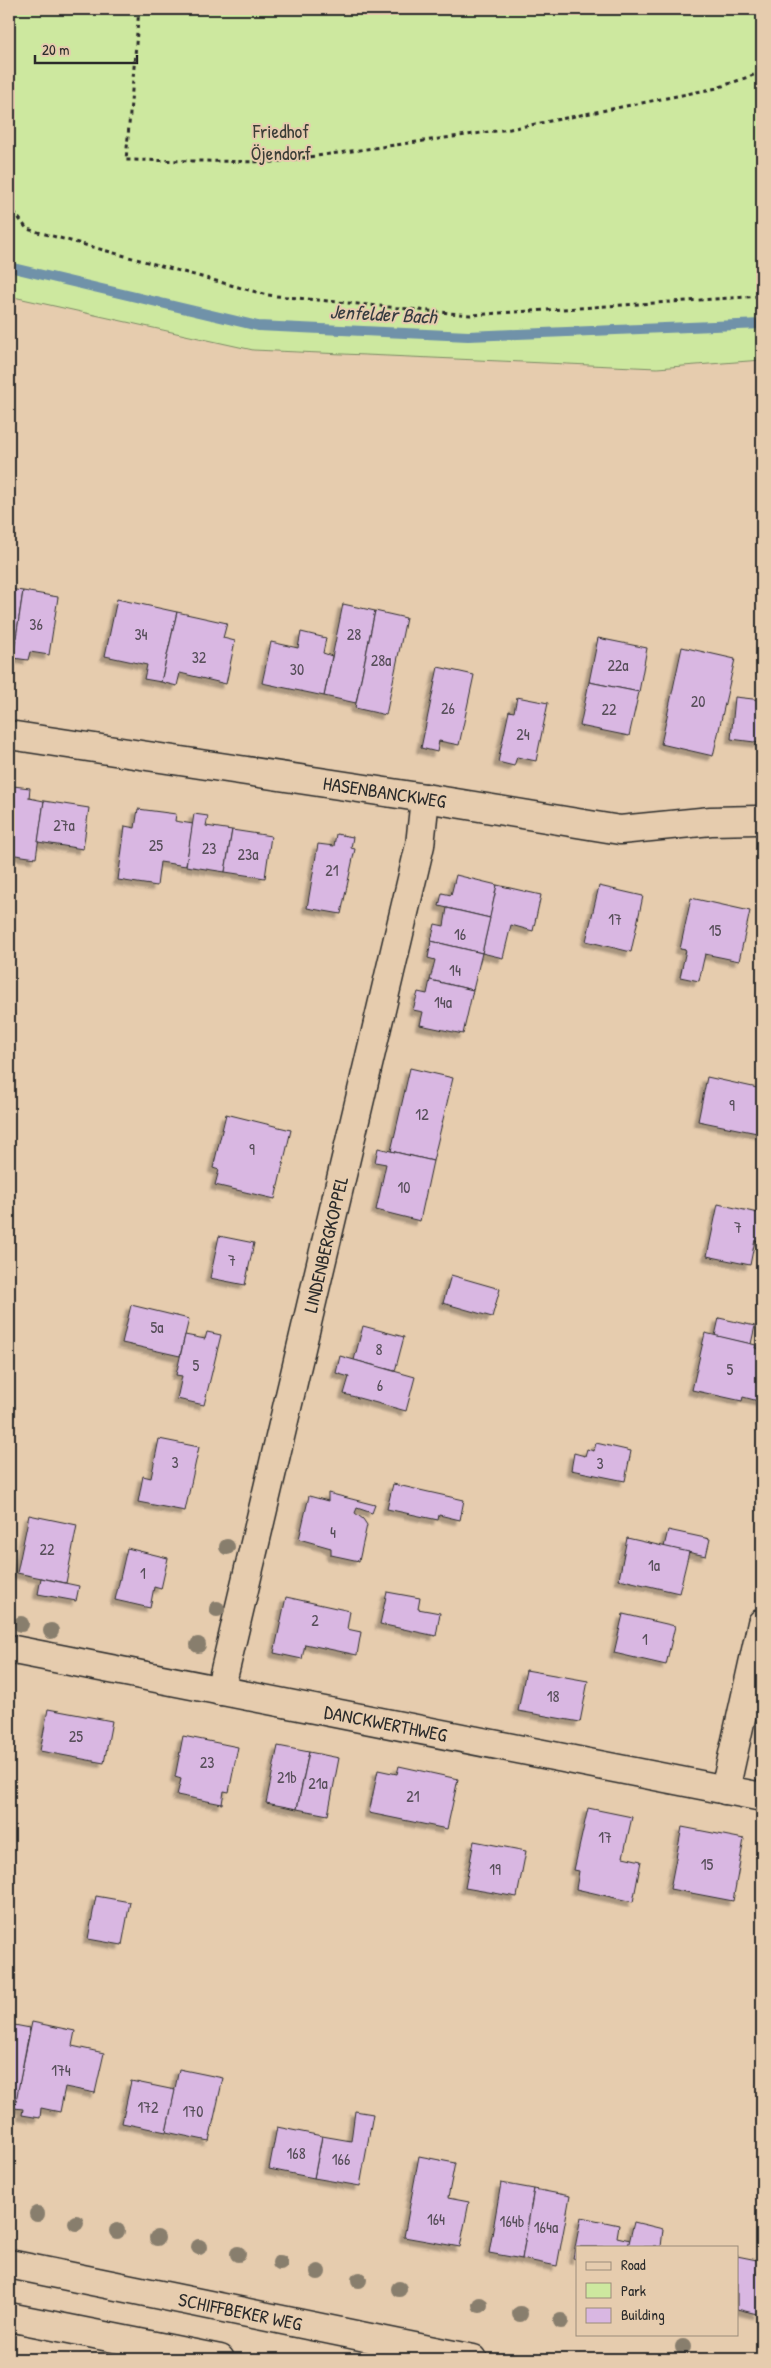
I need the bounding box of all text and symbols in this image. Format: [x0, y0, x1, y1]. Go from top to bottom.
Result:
scale bar [35, 32, 138, 64]
text: 20 m [42, 39, 69, 60]
park label: Friedhof Öjendorf [251, 118, 311, 166]
water label: Jenfelder Bach [329, 297, 439, 330]
house number: 36 [29, 613, 43, 635]
house number: 34 [134, 623, 148, 645]
house number: 28 [347, 623, 361, 645]
house number: 32 [192, 646, 207, 668]
house number: 28a [371, 649, 391, 671]
house number: 22a [607, 654, 629, 676]
house number: 30 [290, 658, 304, 680]
house number: 20 [691, 690, 705, 712]
house number: 26 [441, 697, 455, 719]
house number: 22 [602, 698, 617, 720]
house number: 24 [516, 723, 530, 745]
street label: HASENBANCKWEG [321, 770, 448, 814]
house number: 27a [53, 814, 75, 836]
house number: 25 [149, 834, 163, 856]
house number: 23 [202, 837, 216, 859]
house number: 23a [238, 843, 258, 865]
house number: 21 [325, 859, 339, 881]
house number: 17 [608, 908, 622, 930]
house number: 15 [709, 919, 722, 941]
house number: 16 [454, 923, 466, 945]
house number: 14 [449, 959, 461, 981]
house number: 14a [434, 991, 452, 1013]
house number: 9 [729, 1094, 735, 1116]
house number: 12 [415, 1103, 429, 1125]
house number: 9 [249, 1138, 255, 1160]
street label: LINDENBERGKOPPEL [297, 1174, 354, 1315]
house number: 10 [398, 1176, 410, 1198]
house number: 7 [734, 1216, 742, 1238]
house number: 7 [228, 1249, 236, 1271]
house number: 5a [150, 1316, 164, 1338]
house number: 8 [376, 1338, 383, 1360]
house number: 5 [193, 1354, 200, 1376]
house number: 5 [727, 1358, 734, 1380]
house number: 6 [377, 1374, 383, 1396]
house number: 3 [171, 1451, 179, 1473]
house number: 3 [596, 1452, 604, 1474]
house number: 4 [330, 1521, 336, 1543]
house number: 22 [40, 1538, 55, 1560]
house number: 1a [648, 1554, 660, 1576]
house number: 1 [140, 1562, 146, 1584]
house number: 2 [311, 1609, 319, 1631]
house number: 1 [642, 1628, 648, 1650]
house number: 18 [547, 1685, 559, 1707]
street label: DANCKWERTHWEG [322, 1698, 449, 1748]
house number: 25 [69, 1725, 83, 1747]
house number: 23 [200, 1751, 214, 1773]
house number: 21b [277, 1766, 297, 1788]
house number: 21a [308, 1772, 328, 1794]
house number: 21 [406, 1785, 420, 1807]
house number: 17 [598, 1826, 612, 1848]
house number: 15 [701, 1853, 714, 1875]
house number: 19 [489, 1858, 501, 1880]
house number: 174 [51, 2059, 71, 2081]
house number: 172 [137, 2096, 159, 2118]
house number: 170 [183, 2100, 203, 2122]
house number: 168 [286, 2142, 306, 2164]
house number: 166 [332, 2148, 350, 2170]
house number: 164 [427, 2208, 445, 2230]
house number: 164b [500, 2210, 524, 2232]
house number: 164a [534, 2216, 558, 2238]
legend [576, 2246, 738, 2336]
text: Road [621, 2254, 646, 2275]
text: Park [621, 2280, 646, 2301]
street label: SCHIFFBEKER WEG [176, 2286, 304, 2337]
text: Building [621, 2304, 665, 2325]

